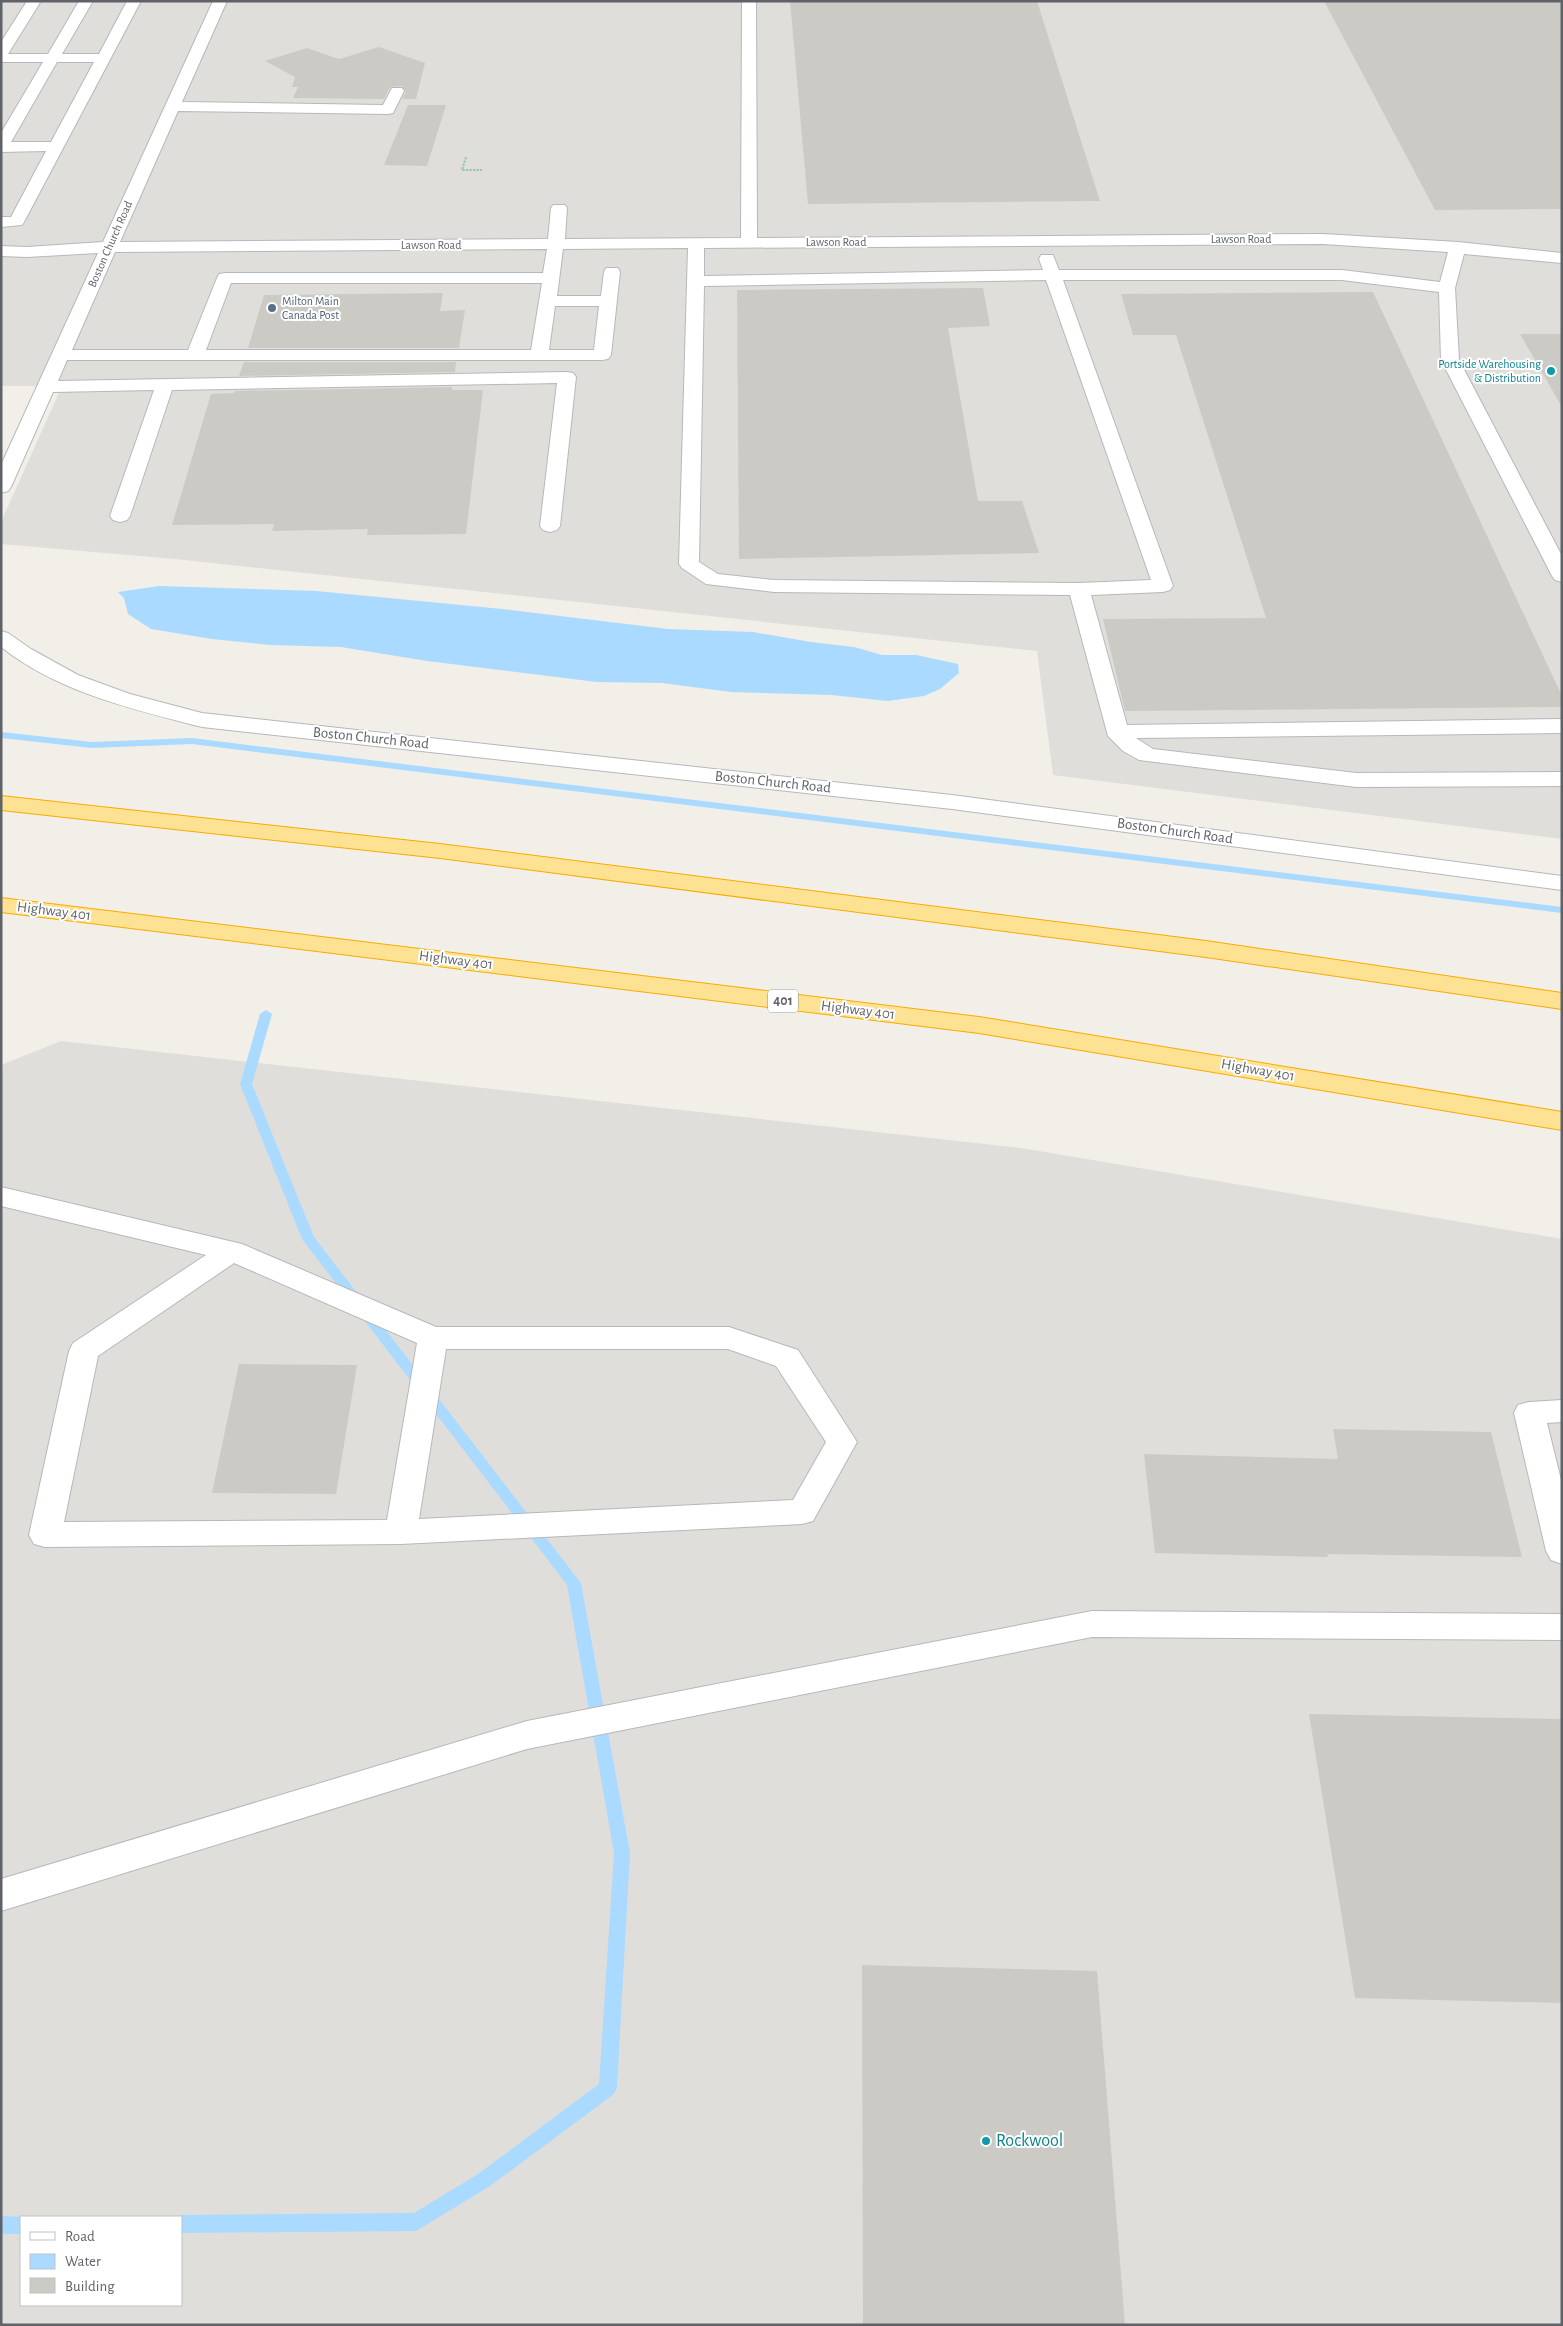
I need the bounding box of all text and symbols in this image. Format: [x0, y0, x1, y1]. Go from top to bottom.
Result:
street label: Boston Church Road [86, 199, 134, 289]
street label: Lawson Road [1211, 233, 1271, 245]
street label: Lawson Road [806, 236, 866, 248]
street label: Lawson Road [401, 239, 461, 251]
place label: Milton Main Canada Post [282, 295, 339, 321]
marker: Milton Main Canada Post [266, 302, 278, 314]
place label: Portside Warehousing & Distribution [1438, 358, 1541, 384]
marker: Portside Warehousing & Distribution [1545, 365, 1557, 377]
street label: Boston Church Road [312, 724, 430, 752]
street label: Boston Church Road [714, 768, 832, 796]
street label: Boston Church Road [1116, 815, 1234, 847]
street label: Highway 401 [16, 899, 92, 923]
street label: Highway 401 [418, 948, 494, 972]
road number: 401 [768, 989, 798, 1012]
street label: Highway 401 [820, 998, 896, 1022]
street label: Highway 401 [1220, 1056, 1296, 1084]
place label: Rockwool [996, 2132, 1063, 2150]
marker: Rockwool [980, 2135, 992, 2147]
legend [20, 2216, 182, 2306]
text: Road [65, 2229, 95, 2244]
text: Water [65, 2254, 101, 2269]
text: Building [65, 2279, 115, 2294]

